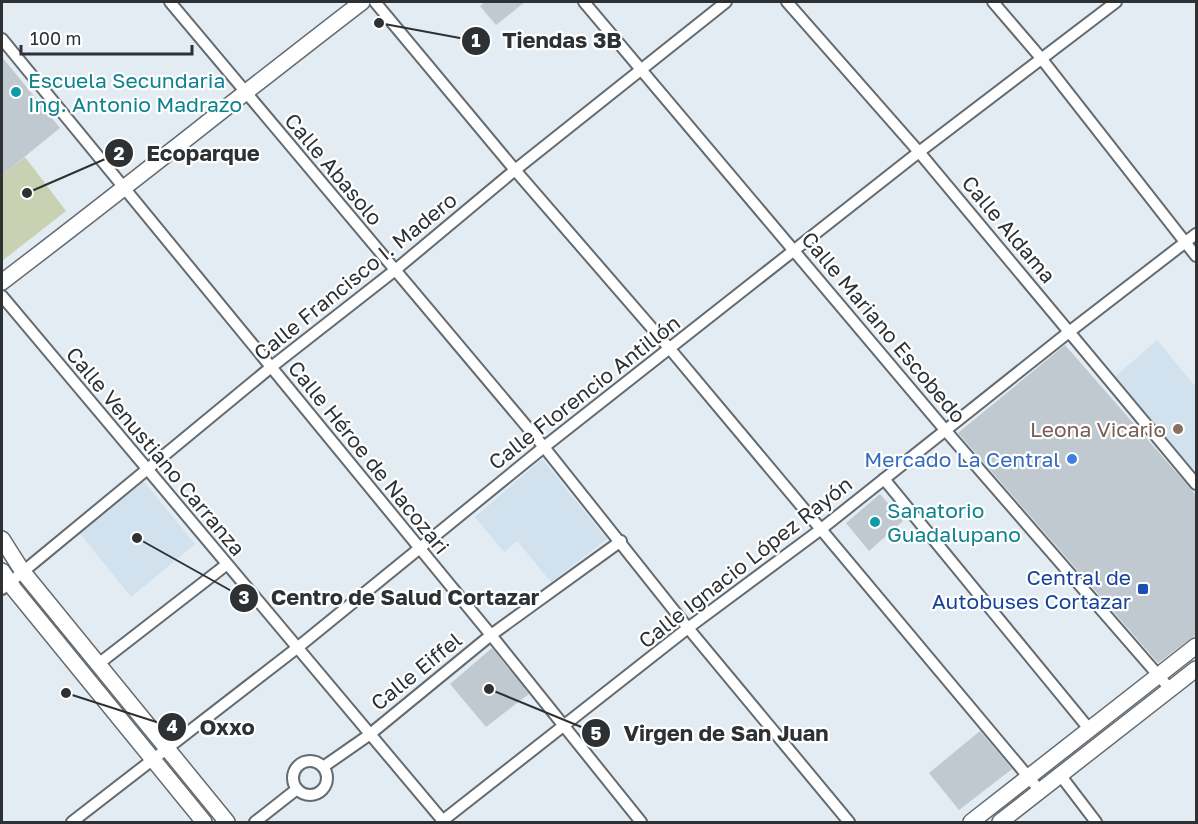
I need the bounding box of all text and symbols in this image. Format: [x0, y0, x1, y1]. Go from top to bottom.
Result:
scale bar [21, 18, 192, 56]
callout: Tiendas 3B [461, 21, 634, 61]
text: Tiendas 3B [502, 26, 622, 53]
text: 100 m [30, 27, 81, 49]
text: 1 [471, 29, 481, 51]
place label: Escuela Secundaria Ing. Antonio Madrazo [28, 67, 242, 117]
marker: Escuela Secundaria Ing. Antonio Madrazo [9, 85, 23, 99]
street label: Calle Abasolo [280, 108, 388, 230]
callout: Ecoparque [104, 133, 272, 173]
text: Ecoparque [146, 139, 260, 166]
text: 2 [114, 142, 125, 164]
street label: Calle Aldama [957, 170, 1061, 288]
street label: Calle Francisco I. Madero [248, 186, 462, 366]
street label: Calle Mariano Escobedo [796, 226, 972, 428]
street label: Calle Florencio Antillón [483, 309, 685, 475]
street label: Calle Venustiano Carranza [61, 341, 251, 561]
street label: Calle Héroe de Nacozari [283, 355, 455, 559]
place label: Leona Vicario [1030, 416, 1166, 442]
marker: Leona Vicario [1171, 422, 1185, 436]
place label: Mercado La Central [864, 446, 1060, 472]
marker: Mercado La Central [1065, 452, 1079, 466]
street label: Calle Ignacio López Rayón [633, 471, 857, 653]
place label: Sanatorio Guadalupano [887, 497, 1021, 547]
marker: Sanatorio Guadalupano [868, 515, 882, 529]
place label: Central de Autobuses Cortazar [932, 564, 1131, 614]
callout: Centro de Salud Cortazar [229, 578, 552, 618]
marker: Central de Autobuses Cortazar [1136, 582, 1150, 596]
text: Centro de Salud Cortazar [271, 583, 540, 610]
text: 3 [239, 586, 250, 608]
street label: Calle Eiffel [365, 626, 467, 716]
callout: Oxxo [157, 707, 267, 747]
text: Oxxo [199, 713, 255, 740]
callout: Virgen de San Juan [581, 713, 840, 753]
text: 4 [166, 715, 178, 737]
text: Virgen de San Juan [623, 719, 829, 746]
text: 5 [591, 722, 602, 744]

